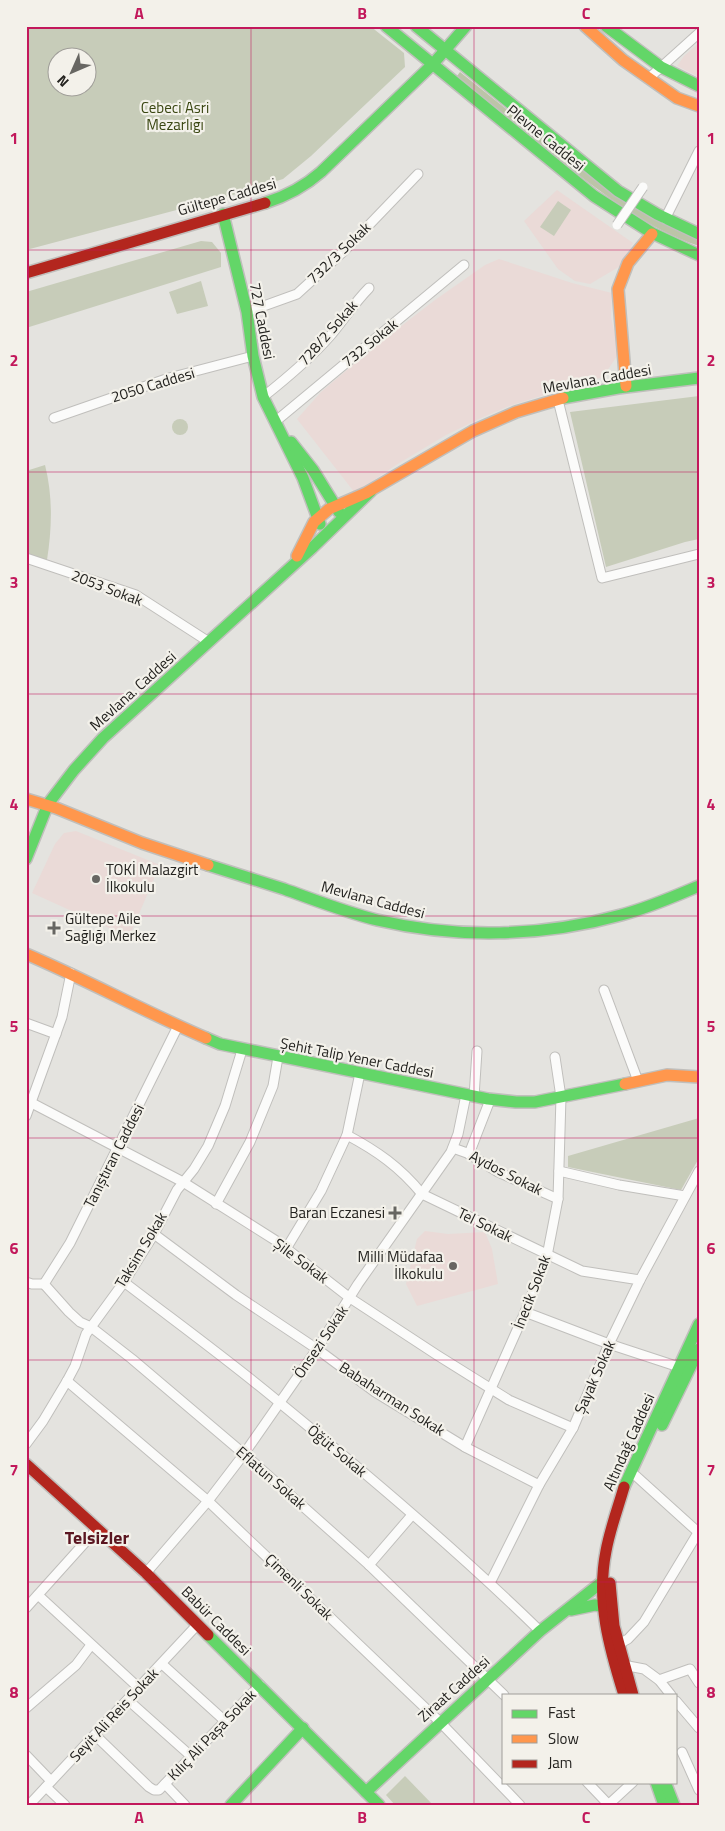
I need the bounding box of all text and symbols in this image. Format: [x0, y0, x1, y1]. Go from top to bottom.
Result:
text: A [134, 1, 144, 25]
text: B [357, 1, 367, 25]
text: C [582, 1, 591, 25]
north arrow [48, 48, 98, 98]
text: N [52, 71, 73, 92]
park label: Cebeci Asri Mezarlığı [141, 96, 209, 136]
street label: Plevne Caddesi [502, 99, 591, 177]
text: 1 [10, 126, 18, 150]
text: 1 [707, 126, 715, 150]
street label: Gültepe Caddesi [175, 171, 279, 222]
street label: 732/3 Sokak [302, 216, 376, 289]
street label: 727 Caddesi [244, 280, 281, 361]
street label: 728/2 Sokak [292, 295, 363, 371]
street label: 732 Sokak [337, 313, 403, 372]
text: 2 [10, 348, 18, 372]
text: 2 [707, 348, 715, 372]
street label: Mevlana. Caddesi [541, 358, 653, 399]
street label: 2050 Caddesi [108, 361, 197, 408]
street label: 2053 Sokak [68, 563, 146, 612]
text: 3 [10, 570, 18, 594]
text: 3 [707, 570, 715, 594]
street label: Mevlana. Caddesi [84, 645, 181, 736]
text: 4 [10, 792, 19, 816]
text: 4 [707, 792, 716, 816]
place label: TOKİ Malazgirt İlkokulu [106, 858, 199, 898]
marker: TOKİ Malazgirt İlkokulu [90, 873, 102, 885]
street label: Mevlana Caddesi [319, 875, 428, 924]
place label: Gültepe Aile Sağlığı Merkez [65, 907, 156, 947]
marker: Gültepe Aile Sağlığı Merkez [47, 921, 61, 935]
text: 5 [10, 1014, 19, 1038]
text: 5 [707, 1014, 716, 1038]
street label: Şehit Talip Yener Caddesi [278, 1031, 436, 1084]
street label: Tanıştıran Caddesi [77, 1100, 150, 1212]
street label: Aydos Sokak [465, 1144, 547, 1201]
place label: Baran Eczanesi [289, 1201, 385, 1224]
street label: Tel Sokak [454, 1201, 517, 1248]
street label: Taksim Sokak [109, 1207, 172, 1292]
marker: Baran Eczanesi [389, 1207, 401, 1219]
street label: Şile Sokak [269, 1232, 334, 1289]
text: 6 [10, 1236, 19, 1260]
text: 6 [707, 1236, 716, 1260]
place label: Milli Müdafaa İlkokulu [358, 1245, 443, 1285]
street label: İnecik Sokak [507, 1252, 556, 1332]
marker: Milli Müdafaa İlkokulu [447, 1260, 459, 1272]
street label: Önsezi Sokak [288, 1301, 354, 1383]
street label: Şayak Sokak [568, 1336, 621, 1417]
street label: Babaharman Sokak [335, 1356, 450, 1442]
street label: Altındağ Caddesi [597, 1389, 660, 1494]
street label: Öğüt Sokak [302, 1419, 372, 1483]
street label: Eflatun Sokak [231, 1441, 312, 1515]
text: 7 [10, 1458, 18, 1482]
text: 7 [707, 1458, 715, 1482]
district label: Telsizler [65, 1524, 129, 1551]
street label: Çimenli Sokak [260, 1548, 339, 1625]
street label: Babür Caddesi [176, 1581, 256, 1661]
street label: Ziraat Caddesi [413, 1650, 495, 1727]
street label: Seyit Ali Reis Sokak [64, 1662, 164, 1767]
text: 8 [10, 1680, 19, 1704]
text: 8 [707, 1680, 716, 1704]
street label: Kılıç Ali Paşa Sokak [162, 1684, 261, 1786]
legend [502, 1694, 678, 1784]
text: Fast [548, 1701, 576, 1724]
text: Slow [548, 1727, 579, 1750]
text: Jam [548, 1751, 572, 1774]
text: A [134, 1805, 144, 1829]
text: B [357, 1805, 367, 1829]
text: C [582, 1805, 591, 1829]

